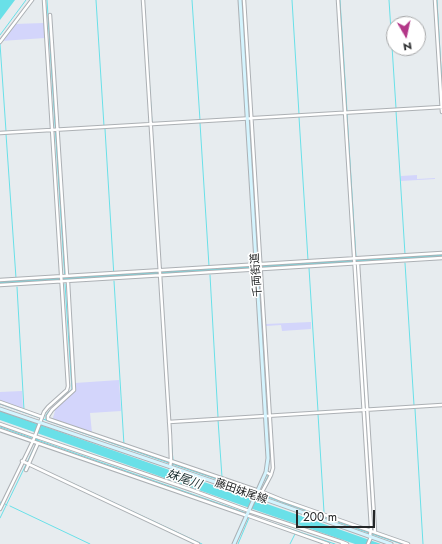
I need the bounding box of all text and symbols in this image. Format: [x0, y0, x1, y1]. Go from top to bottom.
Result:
north arrow [386, 16, 426, 56]
text: N [402, 38, 413, 55]
street label: 千両街道 [249, 253, 265, 297]
water label: 妹尾川 [165, 467, 203, 493]
street label: 藤田妹尾線 [213, 477, 269, 507]
scale bar [298, 502, 377, 528]
text: 200 m [303, 508, 337, 526]

